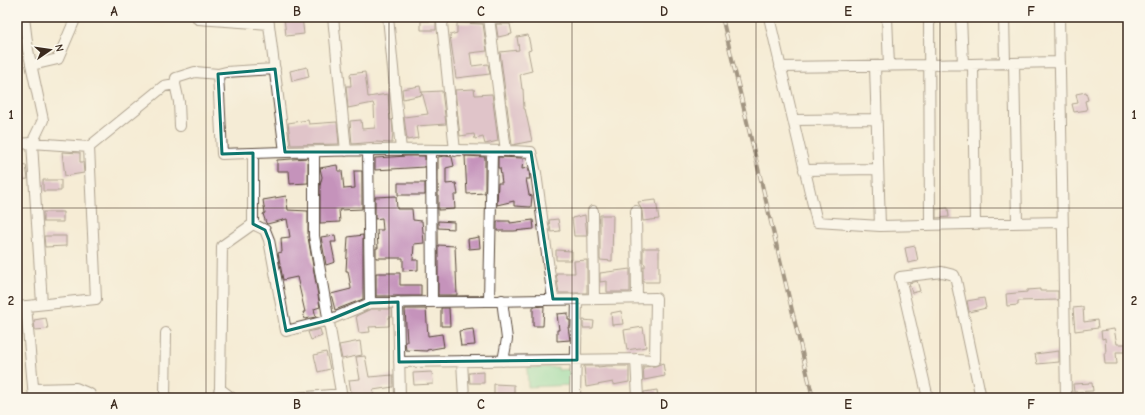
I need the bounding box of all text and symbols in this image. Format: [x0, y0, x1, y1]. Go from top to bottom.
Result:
text: A [110, 4, 118, 19]
text: B [293, 4, 301, 19]
text: C [477, 4, 485, 19]
text: D [660, 4, 668, 19]
text: E [844, 4, 852, 19]
text: F [1027, 4, 1035, 19]
north arrow [30, 30, 70, 70]
text: N [52, 43, 66, 53]
text: 1 [8, 107, 14, 122]
text: 1 [1131, 107, 1137, 122]
text: 2 [8, 293, 14, 308]
text: 2 [1131, 293, 1137, 308]
text: A [110, 397, 118, 412]
text: B [293, 397, 301, 412]
text: C [477, 397, 485, 412]
text: D [660, 397, 668, 412]
text: E [844, 397, 852, 412]
text: F [1027, 397, 1035, 412]

